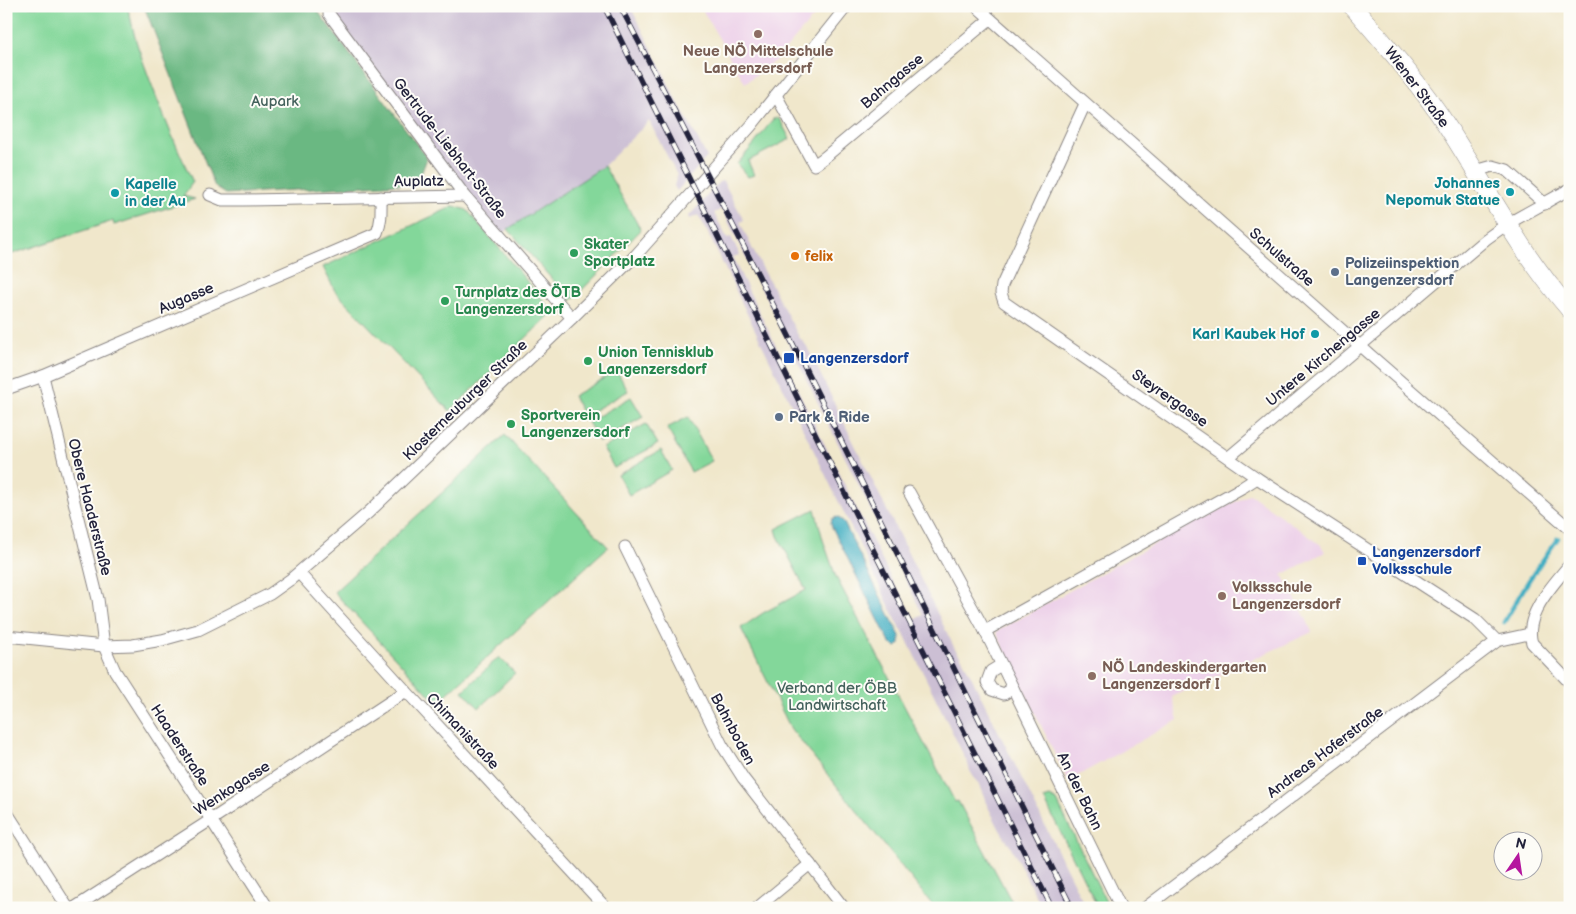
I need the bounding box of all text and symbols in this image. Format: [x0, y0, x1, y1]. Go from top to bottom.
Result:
marker: Neue NÖ Mittelschule Langenzersdorf [752, 28, 764, 40]
place label: Neue NÖ Mittelschule Langenzersdorf [683, 42, 834, 78]
street label: Wiener Straße [1380, 43, 1453, 132]
street label: Bahngasse [857, 49, 928, 113]
street label: Gertrude-Liebhart-Straße [389, 74, 511, 223]
park label: Aupark [251, 92, 299, 111]
street label: Auplatz [394, 172, 445, 191]
place label: Johannes Nepomuk Statue [1385, 174, 1500, 210]
place label: Kapelle in der Au [125, 175, 186, 211]
marker: Johannes Nepomuk Statue [1504, 186, 1516, 198]
marker: Kapelle in der Au [109, 187, 121, 199]
street label: Schulstraße [1245, 224, 1318, 291]
place label: Skater Sportplatz [584, 235, 655, 271]
marker: Skater Sportplatz [568, 247, 580, 259]
place label: felix [805, 247, 833, 266]
marker: felix [789, 250, 801, 262]
place label: Polizeiinspektion Langenzersdorf [1345, 254, 1459, 290]
marker: Polizeiinspektion Langenzersdorf [1329, 266, 1341, 278]
street label: Augasse [156, 278, 217, 319]
place label: Turnplatz des ÖTB Langenzersdorf [455, 283, 581, 319]
marker: Turnplatz des ÖTB Langenzersdorf [439, 295, 451, 307]
street label: Untere Kirchengasse [1262, 304, 1384, 411]
place label: Karl Kaubek Hof [1192, 325, 1305, 344]
marker: Karl Kaubek Hof [1309, 328, 1321, 340]
street label: Klosterneuburger Straße [399, 336, 532, 465]
place label: Union Tennisklub Langenzersdorf [598, 343, 714, 379]
place label: Langenzersdorf [800, 349, 909, 368]
marker: Langenzersdorf [782, 351, 796, 365]
marker: Union Tennisklub Langenzersdorf [582, 355, 594, 367]
street label: Steyrergasse [1128, 365, 1212, 432]
place label: Sportverein Langenzersdorf [521, 406, 630, 442]
place label: Park & Ride [789, 408, 870, 427]
marker: Park & Ride [773, 411, 785, 423]
marker: Sportverein Langenzersdorf [505, 418, 517, 430]
street label: Obere Haaderstraße [63, 437, 116, 578]
place label: Langenzersdorf Volksschule [1372, 543, 1481, 579]
marker: Langenzersdorf Volksschule [1356, 555, 1368, 567]
place label: Volksschule Langenzersdorf [1232, 578, 1341, 614]
marker: Volksschule Langenzersdorf [1216, 590, 1228, 602]
place label: NÖ Landeskindergarten Langenzersdorf I [1102, 658, 1267, 694]
marker: NÖ Landeskindergarten Langenzersdorf I [1086, 670, 1098, 682]
park label: Verband der ÖBB Landwirtschaft [777, 679, 897, 715]
street label: Chimanistraße [422, 689, 503, 774]
street label: Bahnboden [706, 690, 759, 768]
street label: Haaderstraße [146, 701, 213, 790]
street label: Andreas Hoferstraße [1263, 702, 1387, 802]
street label: An der Bahn [1053, 749, 1107, 833]
street label: Wenkogasse [191, 757, 274, 820]
north arrow [1494, 832, 1544, 882]
text: N [1514, 834, 1528, 853]

